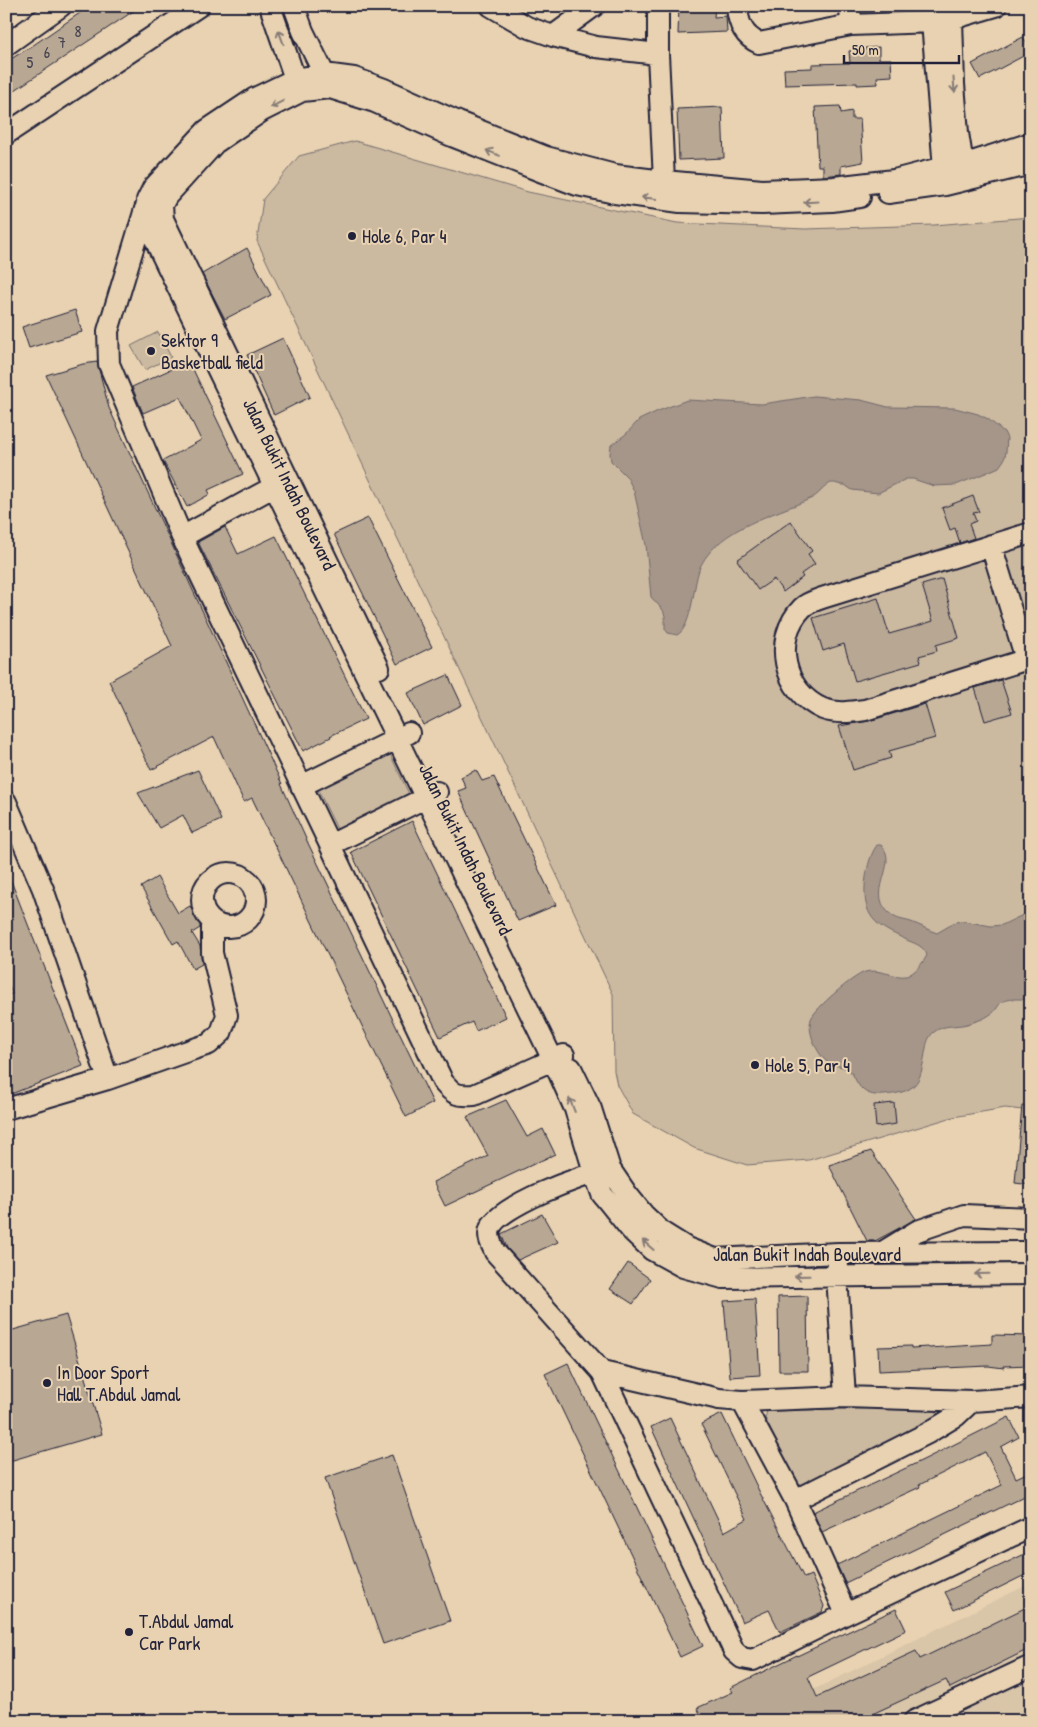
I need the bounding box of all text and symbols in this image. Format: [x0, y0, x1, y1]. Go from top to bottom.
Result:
house number: 8 [75, 20, 82, 42]
one-way arrow [276, 29, 285, 45]
house number: 7 [58, 31, 66, 53]
scale bar [844, 32, 960, 64]
text: 50 m [852, 39, 879, 60]
house number: 6 [44, 41, 50, 63]
house number: 5 [27, 51, 34, 73]
one-way arrow [950, 77, 959, 93]
one-way arrow [269, 99, 284, 109]
one-way arrow [486, 148, 501, 157]
one-way arrow [641, 193, 657, 203]
one-way arrow [803, 197, 819, 206]
place label: Hole 6, Par 4 [362, 223, 447, 249]
marker: Hole 6, Par 4 [346, 230, 358, 242]
place label: Sektor 9 Basketball field [161, 327, 263, 375]
marker: Sektor 9 Basketball field [145, 345, 157, 357]
street label: Jalan Bukit Indah Boulevard [237, 394, 343, 575]
street label: Jalan Bukit Indah Boulevard [413, 759, 519, 940]
place label: Hole 5, Par 4 [765, 1052, 850, 1078]
marker: Hole 5, Par 4 [749, 1059, 761, 1071]
one-way arrow [567, 1098, 577, 1113]
one-way arrow [641, 1240, 654, 1251]
street label: Jalan Bukit Indah Boulevard [713, 1241, 901, 1267]
one-way arrow [974, 1269, 990, 1279]
one-way arrow [794, 1272, 810, 1281]
place label: In Door Sport Hall T.Abdul Jamal [57, 1359, 181, 1407]
marker: In Door Sport Hall T.Abdul Jamal [41, 1377, 53, 1389]
place label: T.Abdul Jamal Car Park [139, 1608, 234, 1656]
marker: T.Abdul Jamal Car Park [123, 1626, 135, 1638]

